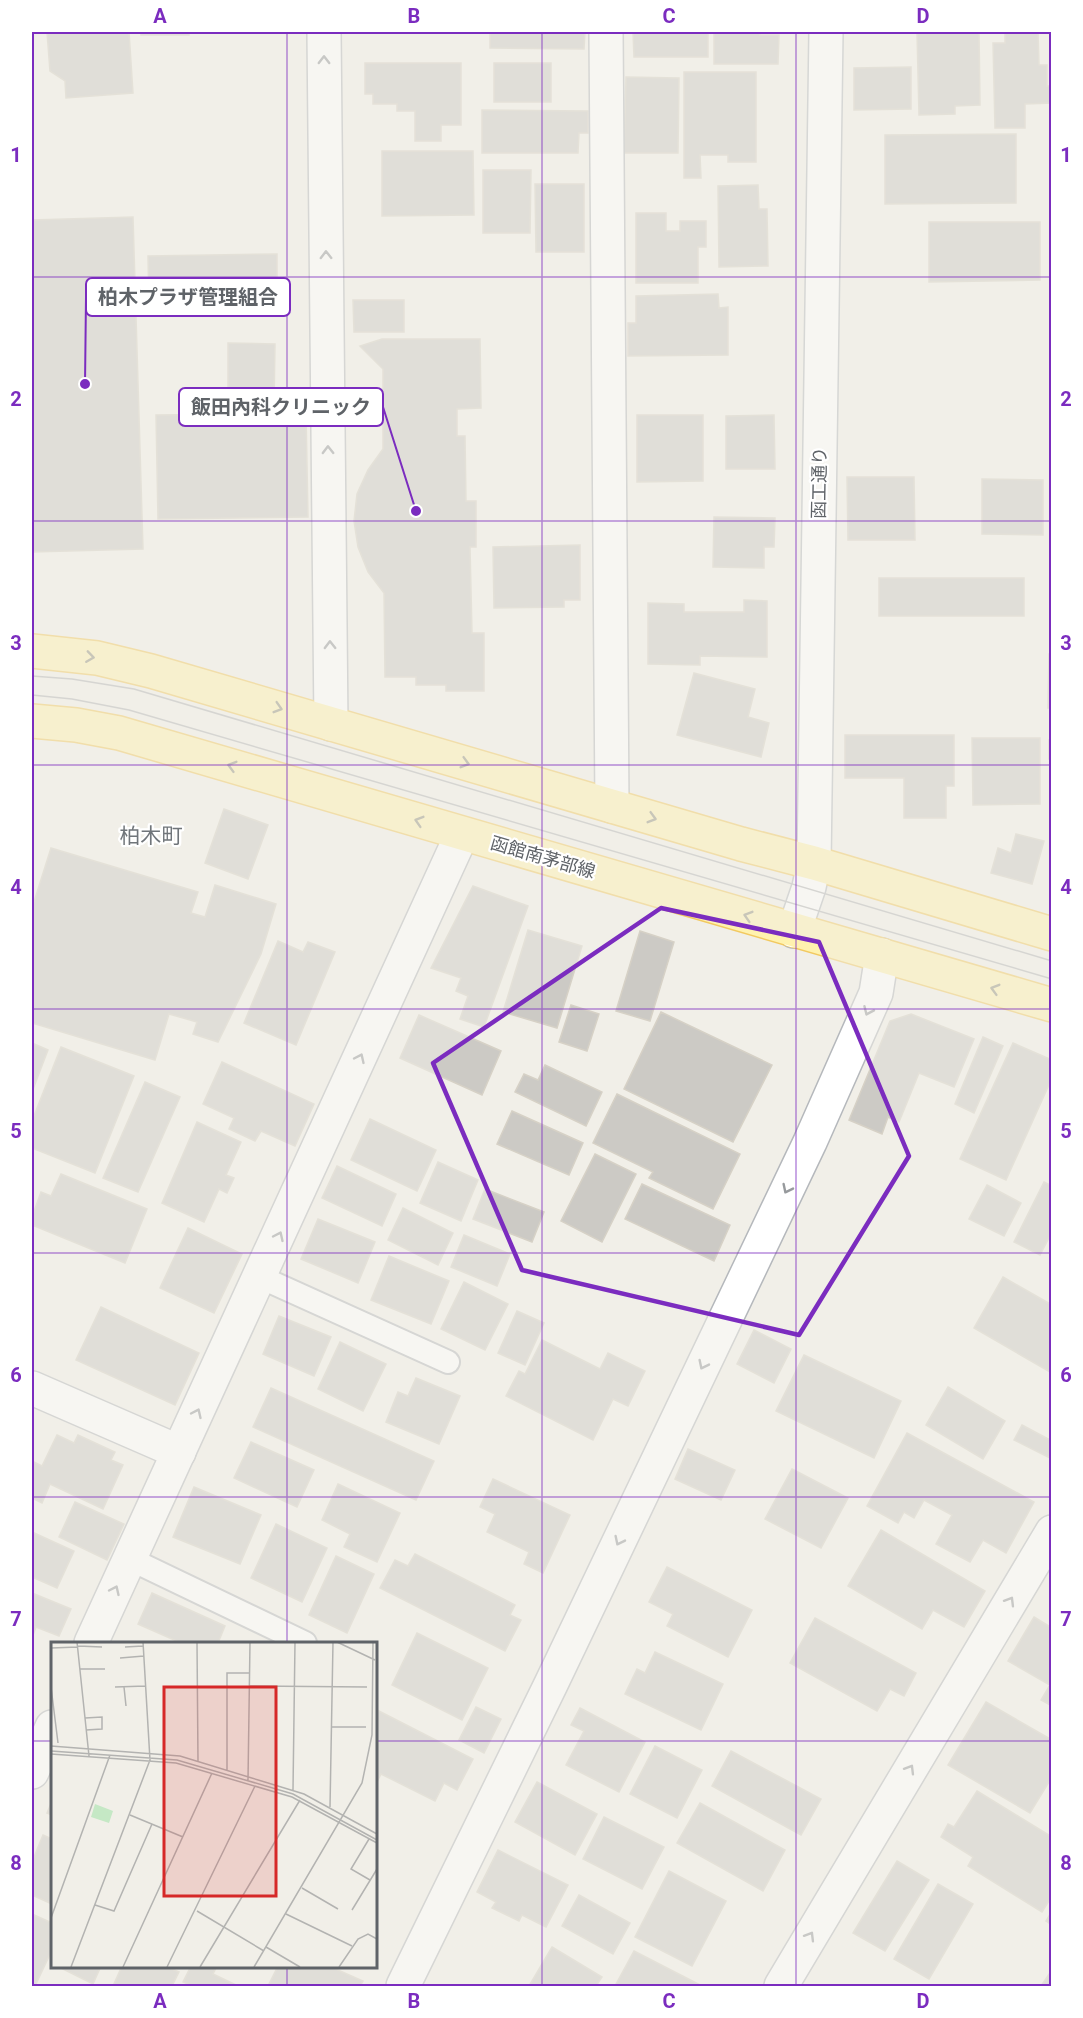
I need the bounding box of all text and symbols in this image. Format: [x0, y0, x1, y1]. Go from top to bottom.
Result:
text: A [153, 4, 167, 28]
text: B [408, 4, 420, 28]
text: C [662, 4, 676, 28]
text: D [917, 4, 930, 28]
one-way arrow [318, 55, 330, 64]
text: 1 [10, 143, 22, 167]
text: 1 [1060, 143, 1072, 167]
one-way arrow [320, 250, 332, 259]
callout: 柏木プラザ管理組合 [86, 278, 290, 316]
text: 柏木プラザ管理組合 [98, 285, 278, 309]
text: 2 [10, 387, 22, 411]
text: 2 [1060, 387, 1072, 411]
callout: 飯田內科クリニック [179, 388, 383, 426]
text: 飯田內科クリニック [191, 395, 371, 419]
one-way arrow [322, 445, 334, 454]
street label: 函工通り [808, 447, 830, 519]
text: 3 [10, 631, 22, 655]
text: 3 [1060, 631, 1072, 655]
one-way arrow [324, 640, 336, 649]
one-way arrow [85, 651, 94, 663]
one-way arrow [272, 701, 283, 713]
one-way arrow [459, 756, 470, 768]
one-way arrow [227, 761, 238, 773]
one-way arrow [646, 811, 657, 823]
one-way arrow [414, 816, 425, 828]
district label: 柏木町 [120, 824, 183, 848]
street label: 函館南茅部線 [488, 832, 598, 882]
text: 4 [10, 875, 22, 899]
text: 4 [1060, 875, 1072, 899]
one-way arrow [743, 911, 754, 923]
one-way arrow [990, 984, 1001, 996]
one-way arrow [863, 1005, 875, 1016]
one-way arrow [352, 1054, 364, 1065]
text: 5 [10, 1119, 22, 1143]
text: 5 [1060, 1119, 1072, 1143]
one-way arrow [783, 1182, 795, 1193]
one-way arrow [271, 1231, 283, 1242]
one-way arrow [699, 1358, 711, 1369]
text: 6 [10, 1363, 22, 1387]
text: 6 [1060, 1363, 1072, 1387]
one-way arrow [190, 1408, 202, 1419]
one-way arrow [615, 1534, 627, 1545]
one-way arrow [108, 1585, 120, 1596]
one-way arrow [1003, 1597, 1015, 1607]
text: 7 [10, 1607, 22, 1631]
text: 7 [1060, 1607, 1072, 1631]
inset map [51, 1642, 376, 1967]
one-way arrow [903, 1765, 915, 1775]
text: 8 [10, 1851, 22, 1875]
text: 8 [1060, 1851, 1072, 1875]
one-way arrow [803, 1932, 815, 1942]
text: A [153, 1989, 167, 2013]
text: B [408, 1989, 420, 2013]
text: C [662, 1989, 676, 2013]
text: D [917, 1989, 930, 2013]

